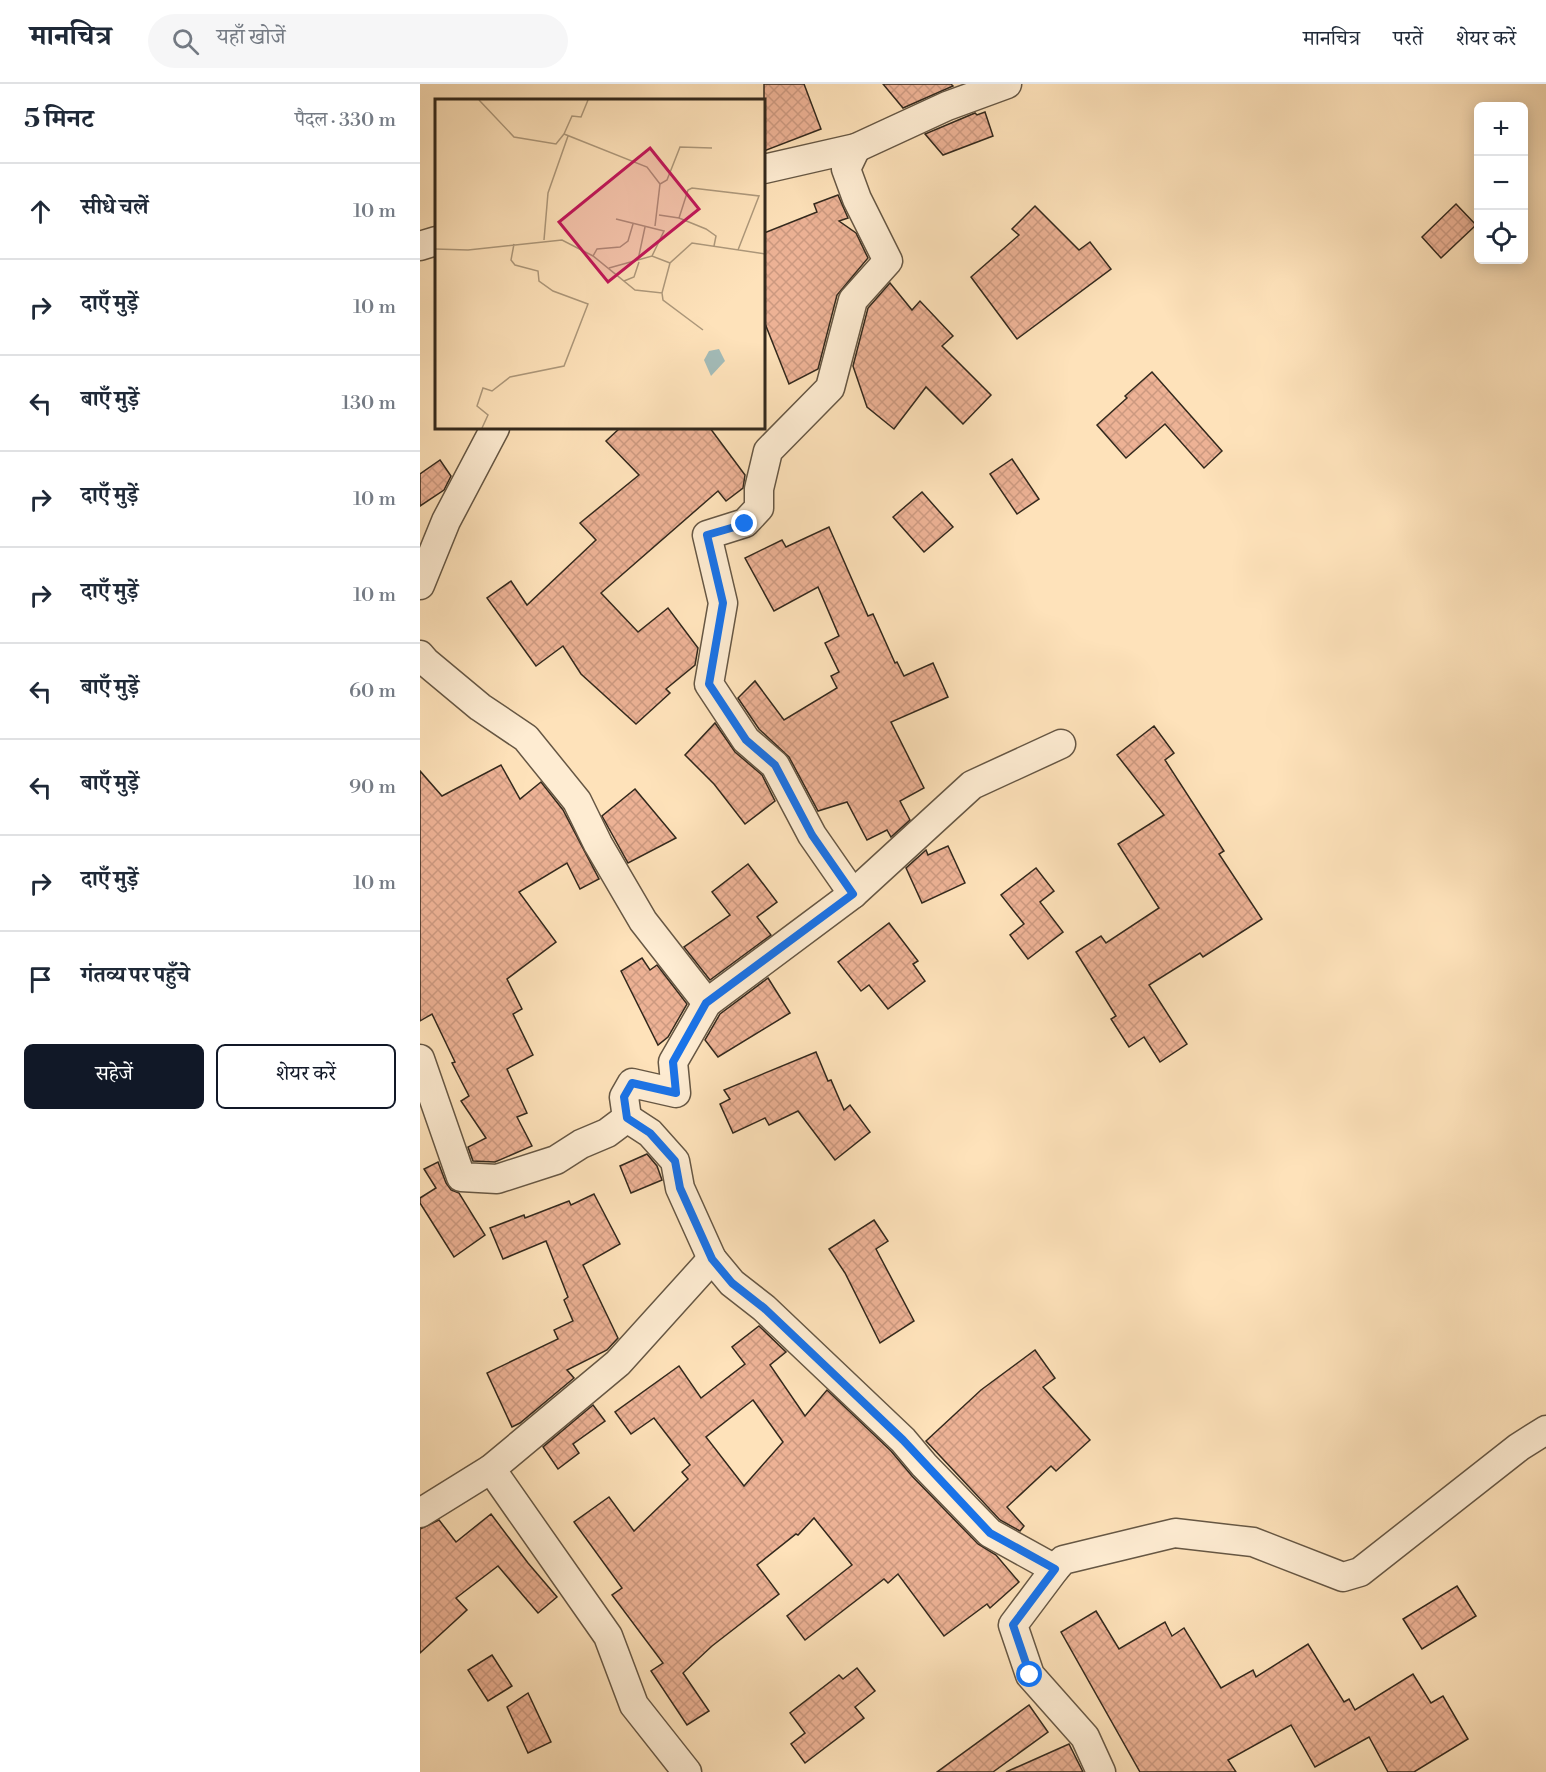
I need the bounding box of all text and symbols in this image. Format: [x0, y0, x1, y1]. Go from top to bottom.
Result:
search box [148, 14, 568, 68]
text: मानचित्र [30, 19, 112, 54]
text: यहाँ खोजें [217, 24, 285, 51]
icon: search [169, 25, 202, 58]
text: मानचित्र [1303, 26, 1360, 52]
text: परतें [1393, 26, 1423, 52]
text: शेयर करें [1456, 26, 1516, 52]
inset map [435, 99, 765, 429]
map controls [1474, 102, 1528, 264]
button: + [1474, 102, 1528, 156]
text: 5 मिनट [24, 103, 94, 135]
text: पैदल · 330 m [295, 108, 396, 133]
button: − [1474, 156, 1528, 210]
text: सीधे चलें [81, 194, 148, 221]
icon: ahead [24, 195, 57, 228]
text: 10 m [353, 199, 396, 224]
button: locate [1474, 210, 1528, 264]
text: दाएँ मुड़ें [81, 290, 138, 317]
icon: right [24, 291, 57, 324]
text: 10 m [353, 295, 396, 320]
text: बाएँ मुड़ें [81, 386, 139, 413]
icon: left [24, 387, 57, 420]
text: 130 m [341, 391, 396, 416]
text: दाएँ मुड़ें [81, 482, 138, 509]
icon: right [24, 483, 57, 516]
text: 10 m [353, 487, 396, 512]
route end [731, 510, 757, 536]
text: दाएँ मुड़ें [81, 578, 138, 605]
icon: right [24, 579, 57, 612]
text: 10 m [353, 583, 396, 608]
text: बाएँ मुड़ें [81, 674, 139, 701]
icon: left [24, 675, 57, 708]
text: 60 m [349, 679, 396, 704]
text: बाएँ मुड़ें [81, 770, 139, 797]
icon: left [24, 771, 57, 804]
text: 90 m [349, 775, 396, 800]
text: दाएँ मुड़ें [81, 866, 138, 893]
icon: right [24, 867, 57, 900]
text: 10 m [353, 871, 396, 896]
text: गंतव्य पर पहुँचे [81, 962, 190, 989]
icon: arrive [24, 963, 57, 996]
button: सहेजें [24, 1044, 204, 1109]
button: शेयर करें [216, 1044, 396, 1109]
route start [1016, 1661, 1042, 1687]

